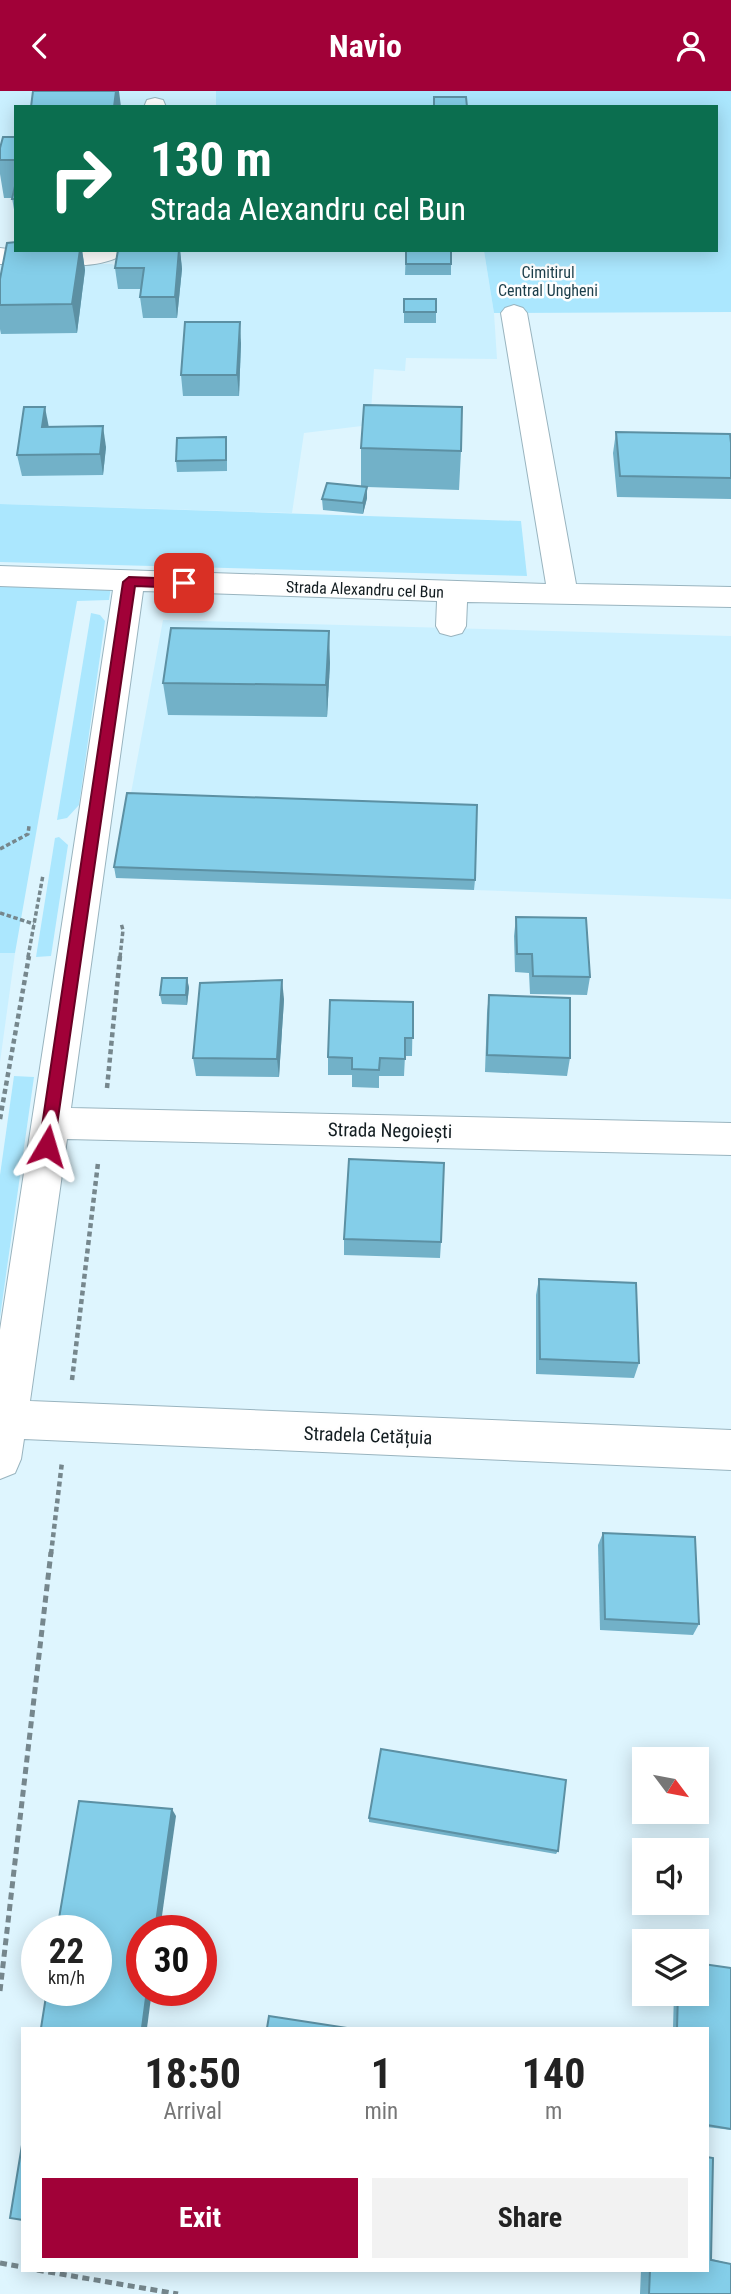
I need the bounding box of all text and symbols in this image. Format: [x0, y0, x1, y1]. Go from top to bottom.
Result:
icon: back [21, 27, 59, 65]
text: Navio [329, 27, 402, 65]
icon: person [672, 27, 710, 65]
text: 130 m [150, 131, 272, 188]
icon: right [35, 133, 126, 224]
text: Strada Alexandru cel Bun [150, 190, 466, 228]
park label: Cimitirul Central Ungheni [498, 263, 598, 300]
pin [154, 553, 214, 613]
icon: arrive [165, 564, 203, 602]
street label: Strada Alexandru cel Bun [286, 577, 444, 602]
position arrow [10, 1109, 84, 1183]
street label: Strada Negoiești [328, 1118, 452, 1143]
street label: Stradela Cetățuia [303, 1422, 433, 1449]
north arrow [632, 1747, 709, 1823]
map controls [632, 1747, 709, 2006]
button: sound [632, 1838, 709, 1915]
speed limit sign: 30 [126, 1915, 217, 2006]
button: layers [632, 1929, 709, 2006]
text: 22 [49, 1931, 84, 1972]
text: km/h [48, 1967, 85, 1988]
text: 18:50 [145, 2049, 241, 2098]
text: 1 [371, 2049, 392, 2098]
text: 140 [522, 2049, 585, 2098]
text: Arrival [163, 2098, 222, 2125]
text: min [364, 2098, 398, 2125]
text: m [545, 2098, 562, 2125]
button: Exit [42, 2178, 358, 2258]
button: Share [372, 2178, 688, 2258]

